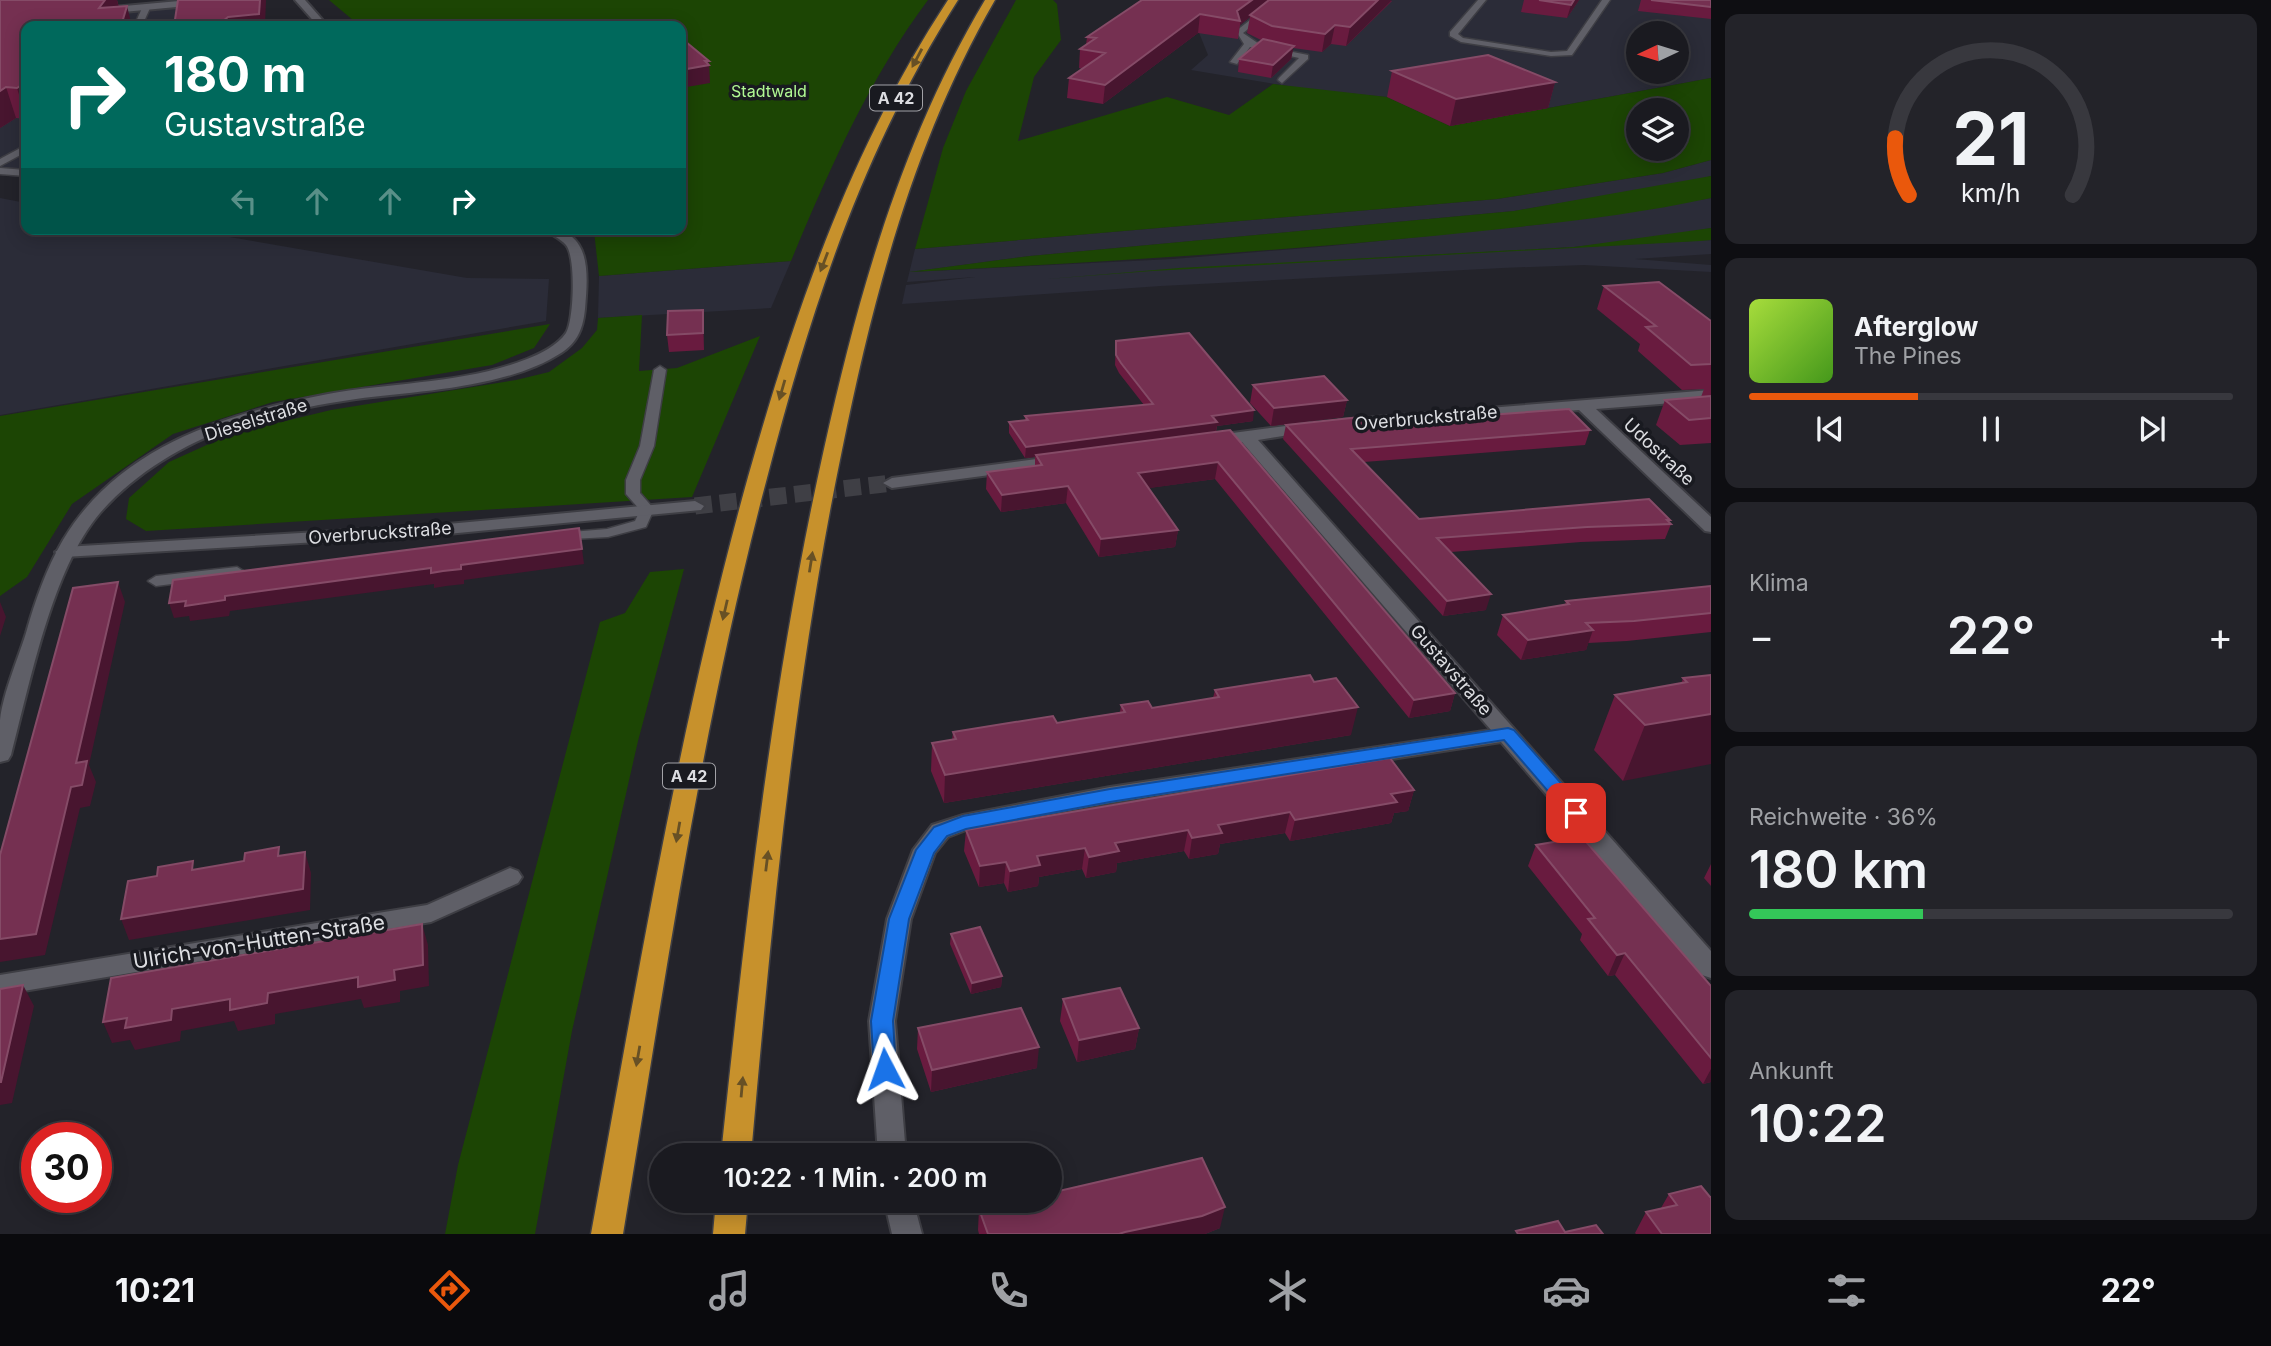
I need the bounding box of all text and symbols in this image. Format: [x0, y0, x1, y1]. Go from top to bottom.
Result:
north arrow [1626, 21, 1689, 84]
map controls [1626, 21, 1689, 161]
text: 180 m [164, 45, 306, 104]
one-way arrow [911, 48, 923, 68]
icon: right [49, 49, 140, 140]
park label: Stadtwald [731, 81, 807, 101]
road number: A 42 [870, 86, 922, 110]
text: 21 [1952, 94, 2030, 183]
button: layers [1626, 98, 1689, 161]
text: Gustavstraße [164, 105, 366, 144]
text: km/h [1961, 178, 2021, 208]
icon: left [225, 182, 263, 220]
icon: ahead [298, 182, 336, 220]
icon: ahead [371, 182, 409, 220]
icon: right [444, 182, 482, 220]
one-way arrow [819, 252, 830, 273]
text: Afterglow [1854, 311, 1978, 342]
text: The Pines [1854, 342, 1962, 370]
one-way arrow [776, 379, 786, 400]
street label: Dieselstraße [202, 394, 310, 445]
street label: Overbruckstraße [1354, 401, 1498, 434]
icon: previous [1811, 410, 1849, 448]
icon: pause [1972, 410, 2010, 448]
icon: next [2133, 410, 2171, 448]
street label: Udostraße [1620, 414, 1699, 490]
street label: Overbruckstraße [308, 517, 452, 548]
one-way arrow [805, 551, 816, 573]
text: Klima [1749, 569, 1809, 597]
one-way arrow [719, 599, 730, 621]
text: 22° [1947, 604, 2035, 667]
text: − [1749, 613, 1774, 659]
text: + [2208, 613, 2233, 659]
street label: Gustavstraße [1406, 620, 1496, 719]
road number: A 42 [663, 764, 715, 789]
pin [1546, 783, 1606, 843]
icon: arrive [1557, 794, 1595, 832]
text: Reichweite · 36% [1749, 803, 1938, 831]
one-way arrow [673, 821, 684, 843]
text: 180 km [1749, 838, 1928, 901]
one-way arrow [762, 850, 773, 872]
street label: Ulrich-von-Hutten-Straße [131, 909, 387, 974]
position arrow [848, 1032, 922, 1106]
one-way arrow [633, 1045, 644, 1067]
text: Ankunft [1749, 1057, 1834, 1085]
one-way arrow [737, 1076, 748, 1098]
text: 10:22 [1749, 1092, 1887, 1155]
speed limit sign: 30 [21, 1122, 112, 1213]
text: 10:22 · 1 Min. · 200 m [723, 1162, 988, 1193]
icon: directions [425, 1266, 474, 1315]
icon: music [705, 1266, 754, 1315]
icon: phone [984, 1266, 1033, 1315]
icon: climate [1263, 1266, 1312, 1315]
icon: car [1542, 1266, 1591, 1315]
icon: filters [1822, 1266, 1871, 1315]
text: 10:21 [115, 1271, 195, 1310]
text: 22° [2101, 1271, 2156, 1310]

